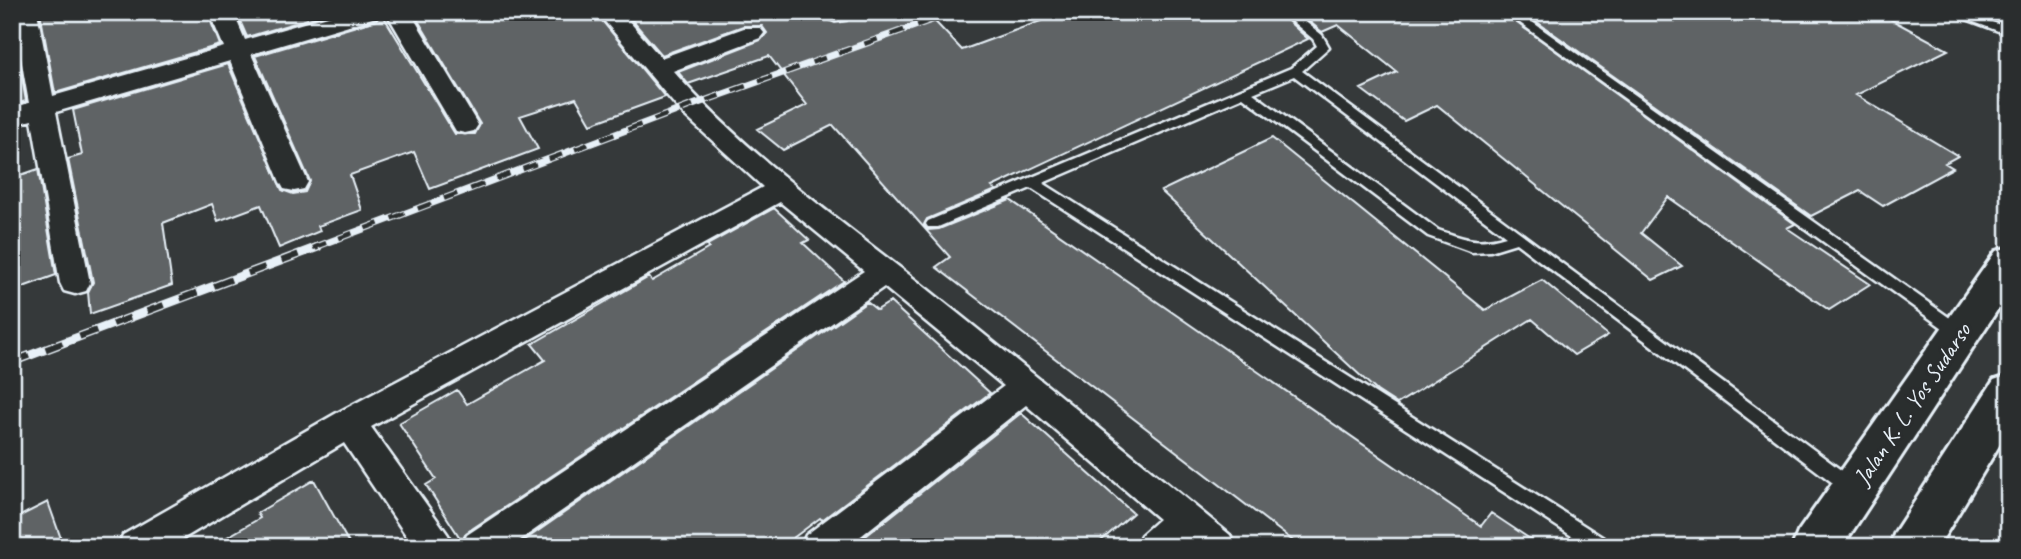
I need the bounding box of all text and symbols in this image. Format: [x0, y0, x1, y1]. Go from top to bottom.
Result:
street label: Jalan K. L. Yos Sudarso [1846, 316, 1978, 492]

